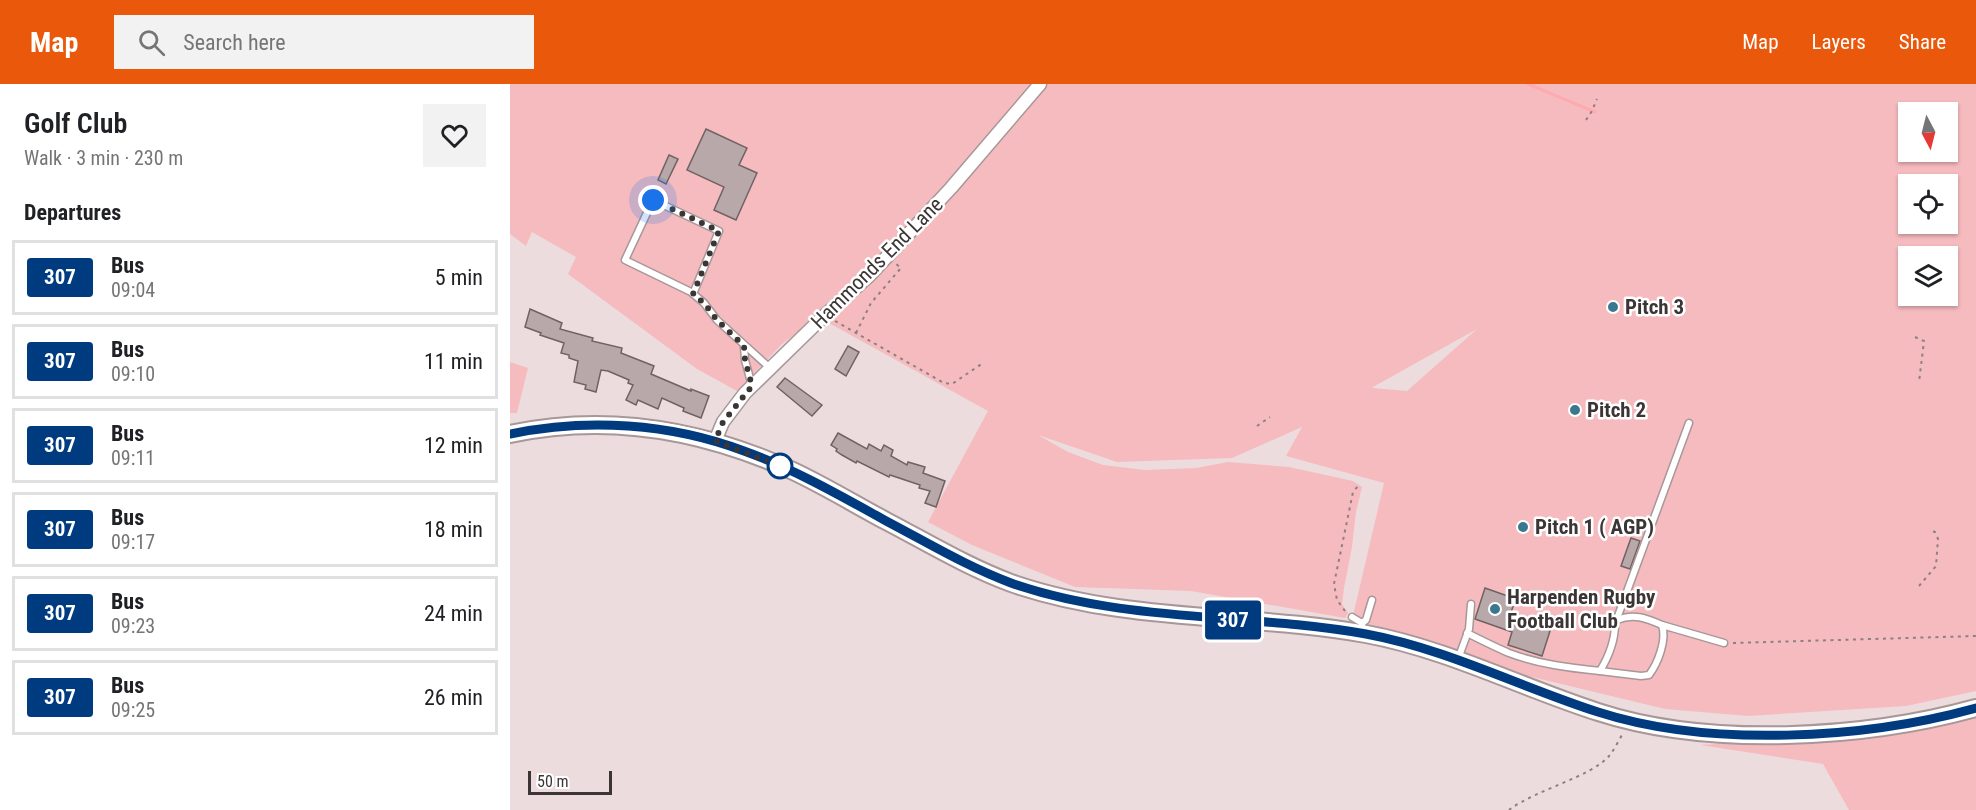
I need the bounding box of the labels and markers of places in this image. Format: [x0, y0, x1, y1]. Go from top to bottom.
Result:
place label: Pitch 3 [1625, 295, 1684, 319]
marker: Pitch 3 [1606, 300, 1620, 314]
place label: Pitch 2 [1587, 398, 1646, 422]
marker: Pitch 2 [1568, 403, 1582, 417]
unlabelled marker [767, 453, 793, 479]
place label: Pitch 1 ( AGP) [1535, 515, 1654, 539]
marker: Pitch 1 ( AGP) [1516, 520, 1530, 534]
place label: Harpenden Rugby Football Club [1507, 585, 1656, 633]
marker: Harpenden Rugby Football Club [1488, 602, 1502, 616]

